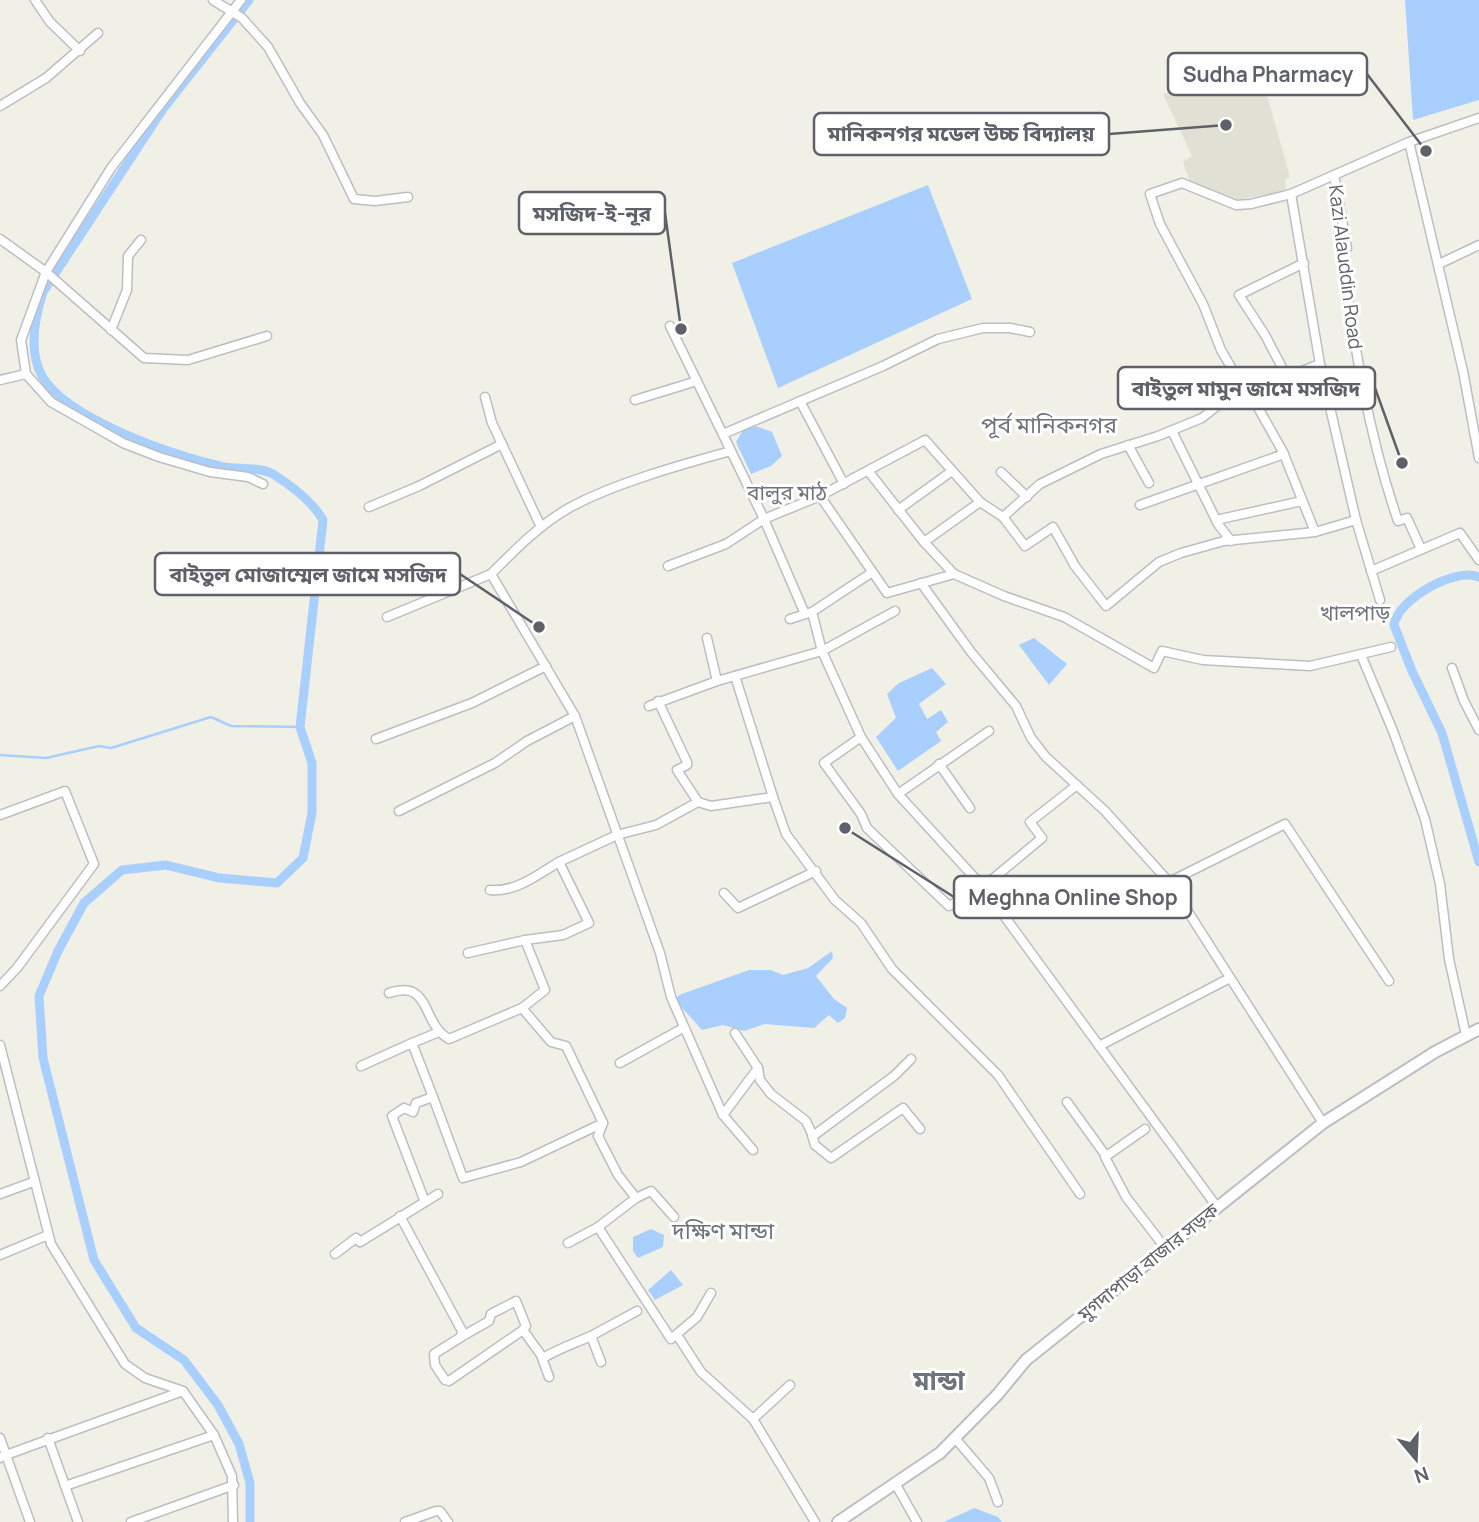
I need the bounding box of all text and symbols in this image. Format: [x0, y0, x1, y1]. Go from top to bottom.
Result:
callout: Sudha Pharmacy [1168, 53, 1367, 95]
text: Sudha Pharmacy [1183, 60, 1354, 88]
callout: মানিকনগর মডেল উচ্চ বিদ্যালয় [814, 113, 1109, 155]
text: মানিকনগর মডেল উচ্চ বিদ্যালয় [827, 119, 1095, 147]
street label: Kazi Alauddin Road [1323, 183, 1369, 351]
callout: মসজিদ-ই-নূর [519, 192, 665, 234]
text: মসজিদ-ই-নূর [532, 199, 652, 227]
callout: বাইতুল মামুন জামে মসজিদ [1118, 367, 1375, 409]
text: বাইতুল মামুন জামে মসজিদ [1131, 374, 1361, 402]
district label: পূর্ব মানিকনগর [981, 408, 1117, 440]
district label: বালুর মাঠ [746, 478, 828, 506]
callout: বাইতুল মোজাম্মেল জামে মসজিদ [155, 553, 460, 595]
text: বাইতুল মোজাম্মেল জামে মসজিদ [168, 560, 448, 588]
district label: খালপাড় [1320, 598, 1391, 626]
callout: Meghna Online Shop [954, 876, 1191, 918]
text: Meghna Online Shop [968, 883, 1178, 911]
street label: মুগদাপাড়া বাজার সড়ক [1071, 1197, 1224, 1328]
district label: দক্ষিণ মান্ডা [671, 1214, 775, 1246]
district label: মান্ডা [912, 1362, 965, 1398]
north arrow [1381, 1424, 1451, 1494]
text: N [1411, 1461, 1432, 1490]

